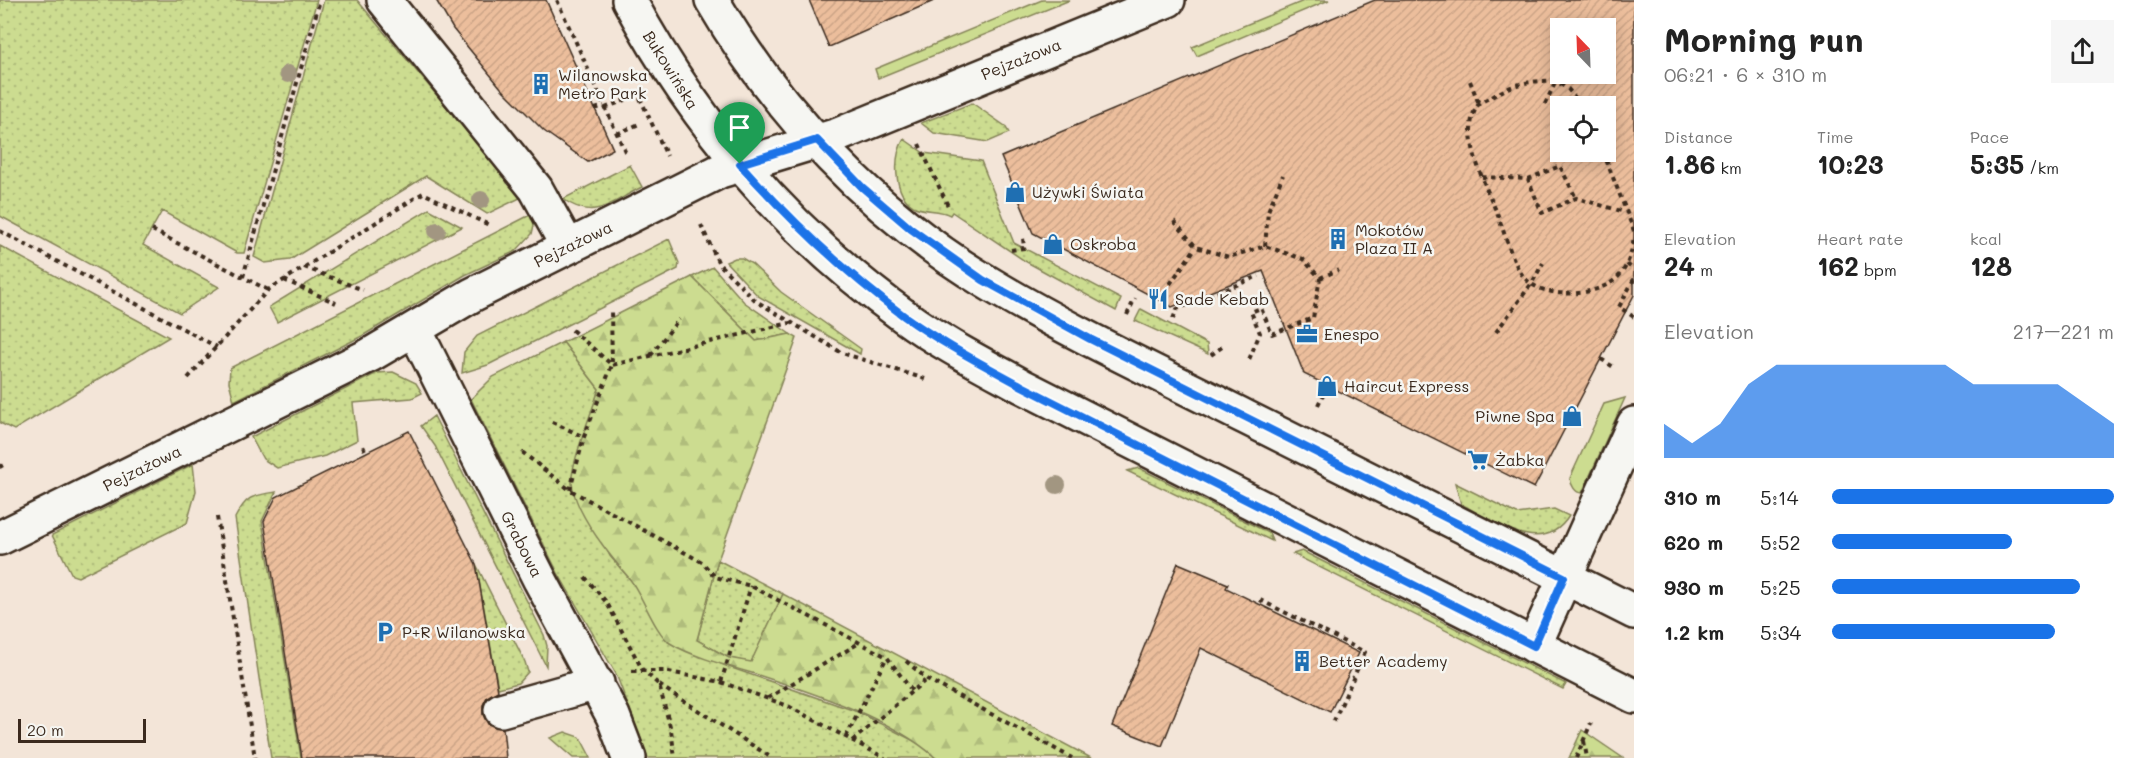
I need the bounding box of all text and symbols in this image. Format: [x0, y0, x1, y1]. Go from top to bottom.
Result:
text: Morning run [1664, 17, 1864, 60]
north arrow [1550, 18, 1616, 84]
map controls [1550, 18, 1616, 162]
button: share [2051, 20, 2114, 83]
street label: Bukowińska [639, 26, 704, 113]
street label: Pejzażowa [978, 33, 1064, 84]
text: 06:21 · 6 × 310 m [1664, 61, 1827, 87]
place label: Wilanowska Metro Park [558, 64, 648, 103]
building icon: Wilanowska Metro Park [529, 72, 553, 96]
button: locate [1550, 96, 1616, 162]
pin [714, 102, 765, 164]
icon: arrive [723, 111, 756, 144]
text: Distance [1664, 126, 1733, 147]
text: Time [1817, 126, 1853, 147]
text: Pace [1970, 126, 2009, 147]
text: 1.86 [1664, 147, 1715, 181]
text: 10:23 [1817, 147, 1884, 181]
text: 5:35 [1970, 147, 2024, 181]
text: km [1715, 157, 1742, 178]
text: /km [2024, 157, 2059, 178]
shop icon: Używki Świata [1003, 180, 1027, 204]
place label: Używki Świata [1032, 181, 1144, 202]
street label: Pejzażowa [530, 216, 615, 272]
place label: Mokotów Plaza II A [1355, 219, 1433, 258]
building icon: Mokotów Plaza II A [1326, 227, 1350, 251]
text: Elevation [1664, 228, 1736, 249]
text: Heart rate [1817, 228, 1903, 249]
text: kcal [1970, 228, 2002, 249]
shop icon: Oskroba [1041, 232, 1065, 256]
place label: Oskroba [1070, 233, 1137, 254]
text: 24 [1664, 249, 1695, 283]
text: 162 [1817, 249, 1859, 283]
text: 128 [1970, 249, 2012, 283]
text: m [1695, 259, 1713, 280]
text: bpm [1859, 259, 1897, 280]
restaurant icon: Sade Kebab [1146, 287, 1170, 311]
place label: Sade Kebab [1175, 288, 1269, 309]
text: Elevation [1664, 318, 1754, 344]
text: 217–221 m [2013, 318, 2114, 344]
office icon: Enespo [1295, 322, 1319, 346]
place label: Enespo [1324, 323, 1379, 344]
shop icon: Haircut Express [1315, 374, 1339, 398]
place label: Haircut Express [1344, 375, 1469, 396]
shop icon: Piwne Spa [1560, 404, 1584, 428]
place label: Piwne Spa [1475, 405, 1555, 426]
street label: Pejzażowa [99, 440, 184, 496]
supermarket icon: Żabka [1466, 448, 1490, 472]
place label: Żabka [1495, 449, 1544, 470]
text: 310 m [1664, 484, 1721, 510]
text: 5:14 [1760, 484, 1799, 510]
street label: Grabowa [497, 507, 548, 581]
text: 620 m [1664, 529, 1723, 555]
text: 5:52 [1760, 529, 1801, 555]
text: 930 m [1664, 574, 1724, 600]
text: 5:25 [1760, 574, 1801, 600]
text: 1.2 km [1664, 619, 1724, 645]
text: 5:34 [1760, 619, 1801, 645]
parking icon: P+R Wilanowska [373, 620, 397, 644]
place label: P+R Wilanowska [402, 621, 526, 642]
building icon: Better Academy [1290, 649, 1314, 673]
place label: Better Academy [1319, 650, 1448, 671]
scale bar [18, 716, 146, 744]
text: 20 m [27, 719, 64, 740]

